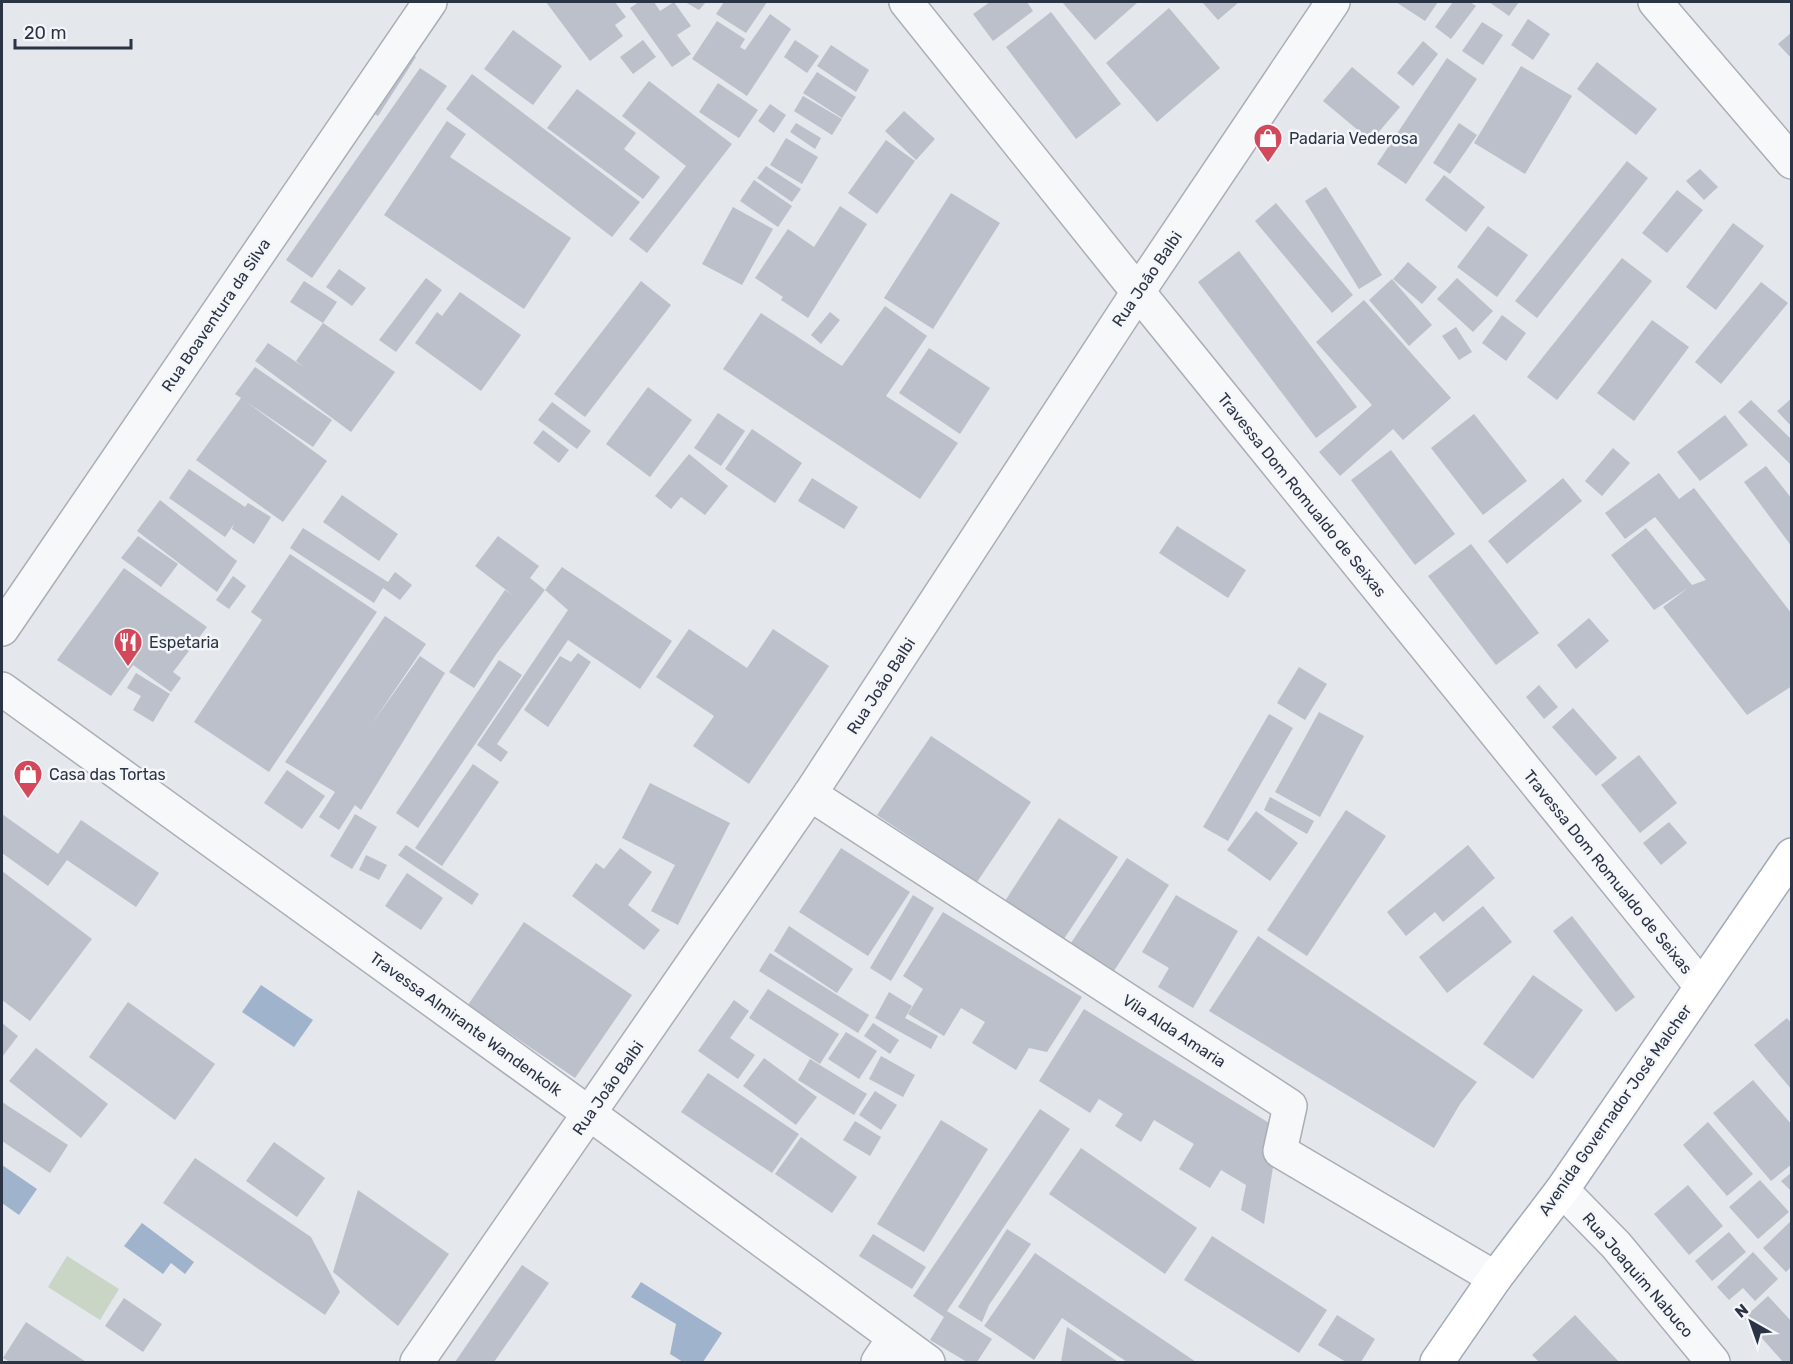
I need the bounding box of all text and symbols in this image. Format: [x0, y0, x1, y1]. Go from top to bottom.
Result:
scale bar [15, 12, 130, 50]
text: 20 m [24, 22, 66, 44]
shop icon: Padaria Vederosa [1252, 122, 1284, 164]
place label: Padaria Vederosa [1289, 129, 1418, 148]
street label: Rua João Balbi [1108, 228, 1186, 330]
street label: Rua Boaventura da Silva [158, 235, 274, 395]
street label: Travessa Dom Romualdo de Seixas [1214, 389, 1390, 601]
restaurant icon: Espetaria [112, 626, 144, 668]
place label: Espetaria [149, 633, 219, 652]
street label: Rua João Balbi [843, 634, 919, 738]
shop icon: Casa das Tortas [12, 758, 44, 800]
place label: Casa das Tortas [49, 765, 166, 784]
street label: Travessa Dom Romualdo de Seixas [1520, 766, 1696, 978]
street label: Travessa Almirante Wandenkolk [366, 948, 566, 1101]
street label: Vila Alda Amaria [1119, 990, 1229, 1072]
street label: Avenida Governador José Malcher [1535, 1001, 1695, 1219]
street label: Rua João Balbi [568, 1037, 648, 1139]
street label: Rua Joaquim Nabuco [1579, 1209, 1697, 1341]
north arrow [1721, 1292, 1781, 1352]
text: N [1731, 1300, 1752, 1322]

